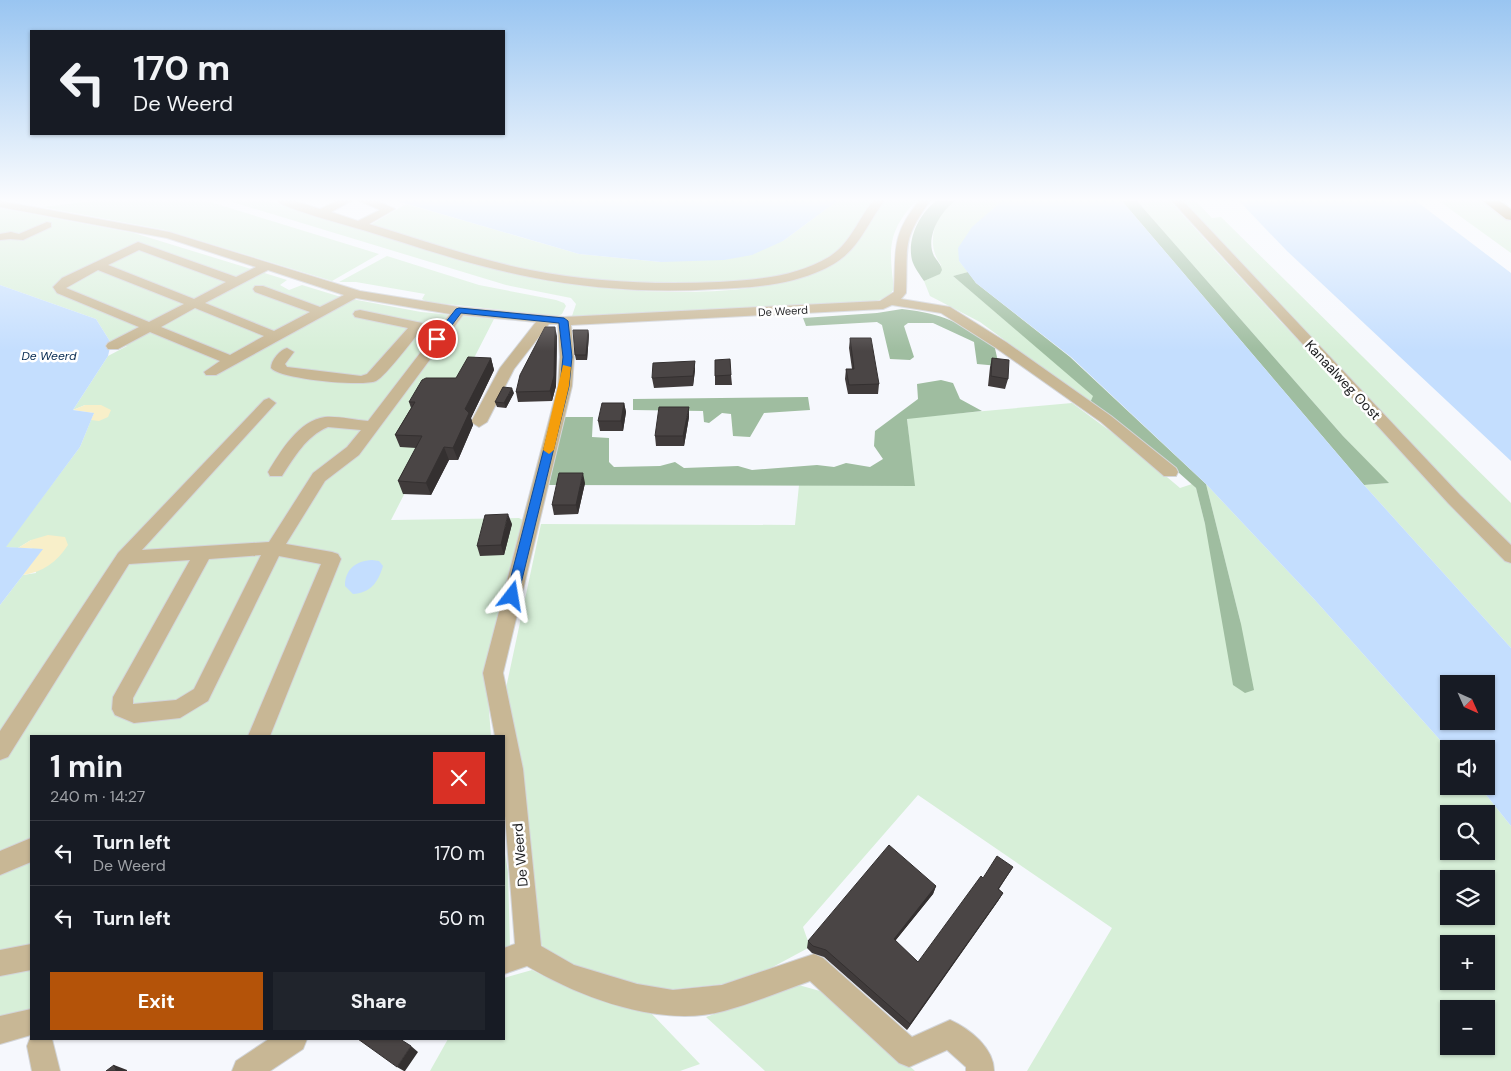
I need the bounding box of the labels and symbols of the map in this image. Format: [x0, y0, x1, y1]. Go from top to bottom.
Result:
street label: De Weerd [758, 303, 808, 319]
pin [416, 318, 458, 360]
street label: Kanaalweg Oost [1301, 336, 1385, 424]
water label: De Weerd [21, 348, 77, 364]
position arrow [485, 569, 537, 621]
north arrow [1440, 675, 1495, 730]
street label: De Weerd [508, 822, 532, 888]

